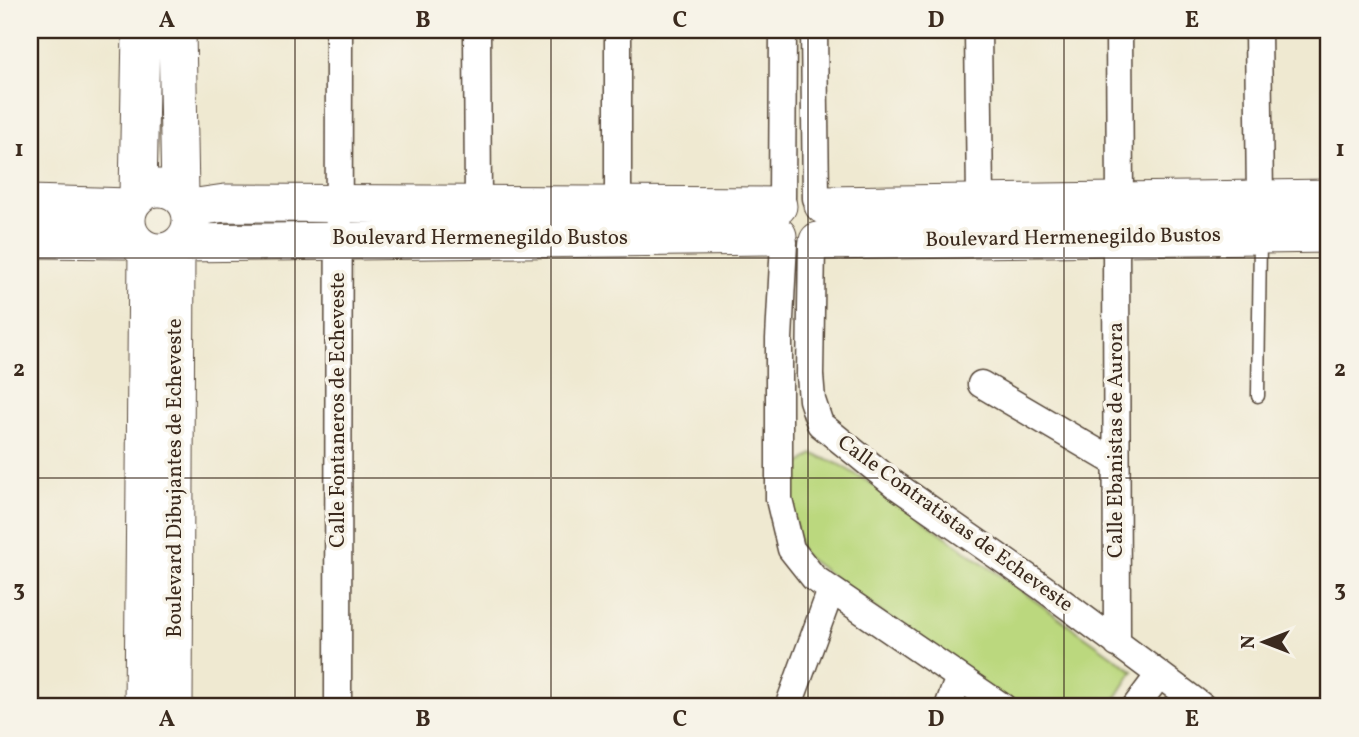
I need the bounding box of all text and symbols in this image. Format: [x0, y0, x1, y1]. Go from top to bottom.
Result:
text: A [159, 5, 175, 37]
text: B [415, 5, 431, 37]
text: C [673, 5, 687, 37]
text: D [928, 5, 945, 37]
text: E [1185, 5, 1199, 37]
text: 1 [14, 134, 24, 166]
text: 1 [1335, 134, 1345, 166]
street label: Boulevard Hermenegildo Bustos [925, 221, 1221, 255]
street label: Boulevard Hermenegildo Bustos [332, 224, 628, 253]
street label: Calle Fontaneros de Echeveste [324, 272, 353, 548]
street label: Boulevard Dibujantes de Echeveste [161, 318, 190, 638]
street label: Calle Ebanistas de Aurora [1102, 322, 1131, 558]
text: 2 [13, 354, 25, 386]
text: 2 [1334, 354, 1346, 386]
street label: Calle Contratistas de Echeveste [831, 429, 1079, 620]
text: 3 [13, 574, 25, 606]
text: 3 [1334, 574, 1346, 606]
north arrow [1230, 608, 1300, 678]
text: N [1236, 635, 1262, 649]
text: A [159, 704, 175, 736]
text: B [415, 704, 431, 736]
text: C [673, 704, 687, 736]
text: D [928, 704, 945, 736]
text: E [1185, 704, 1199, 736]

